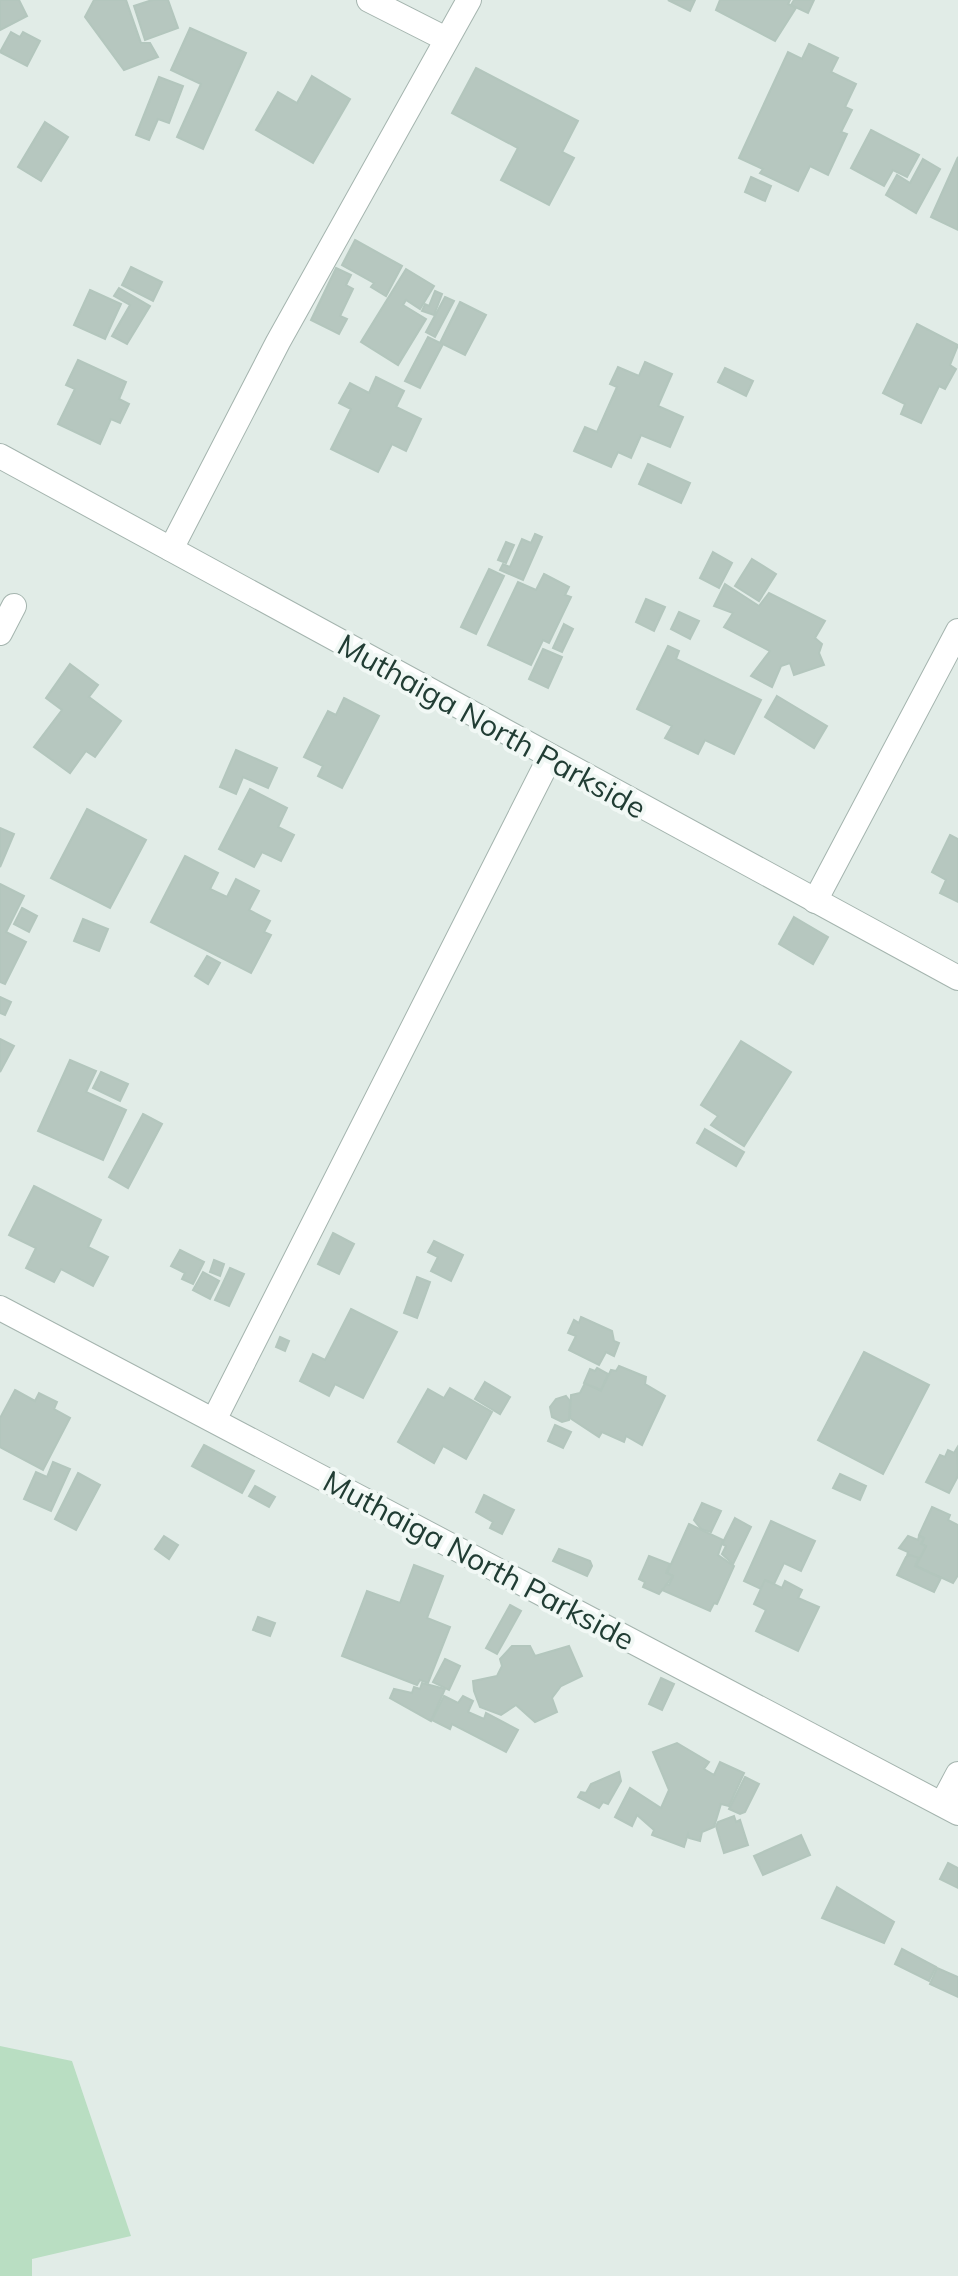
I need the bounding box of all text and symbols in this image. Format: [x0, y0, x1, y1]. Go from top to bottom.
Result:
street label: Muthaiga North Parkside [331, 625, 653, 827]
street label: Muthaiga North Parkside [317, 1462, 641, 1658]

